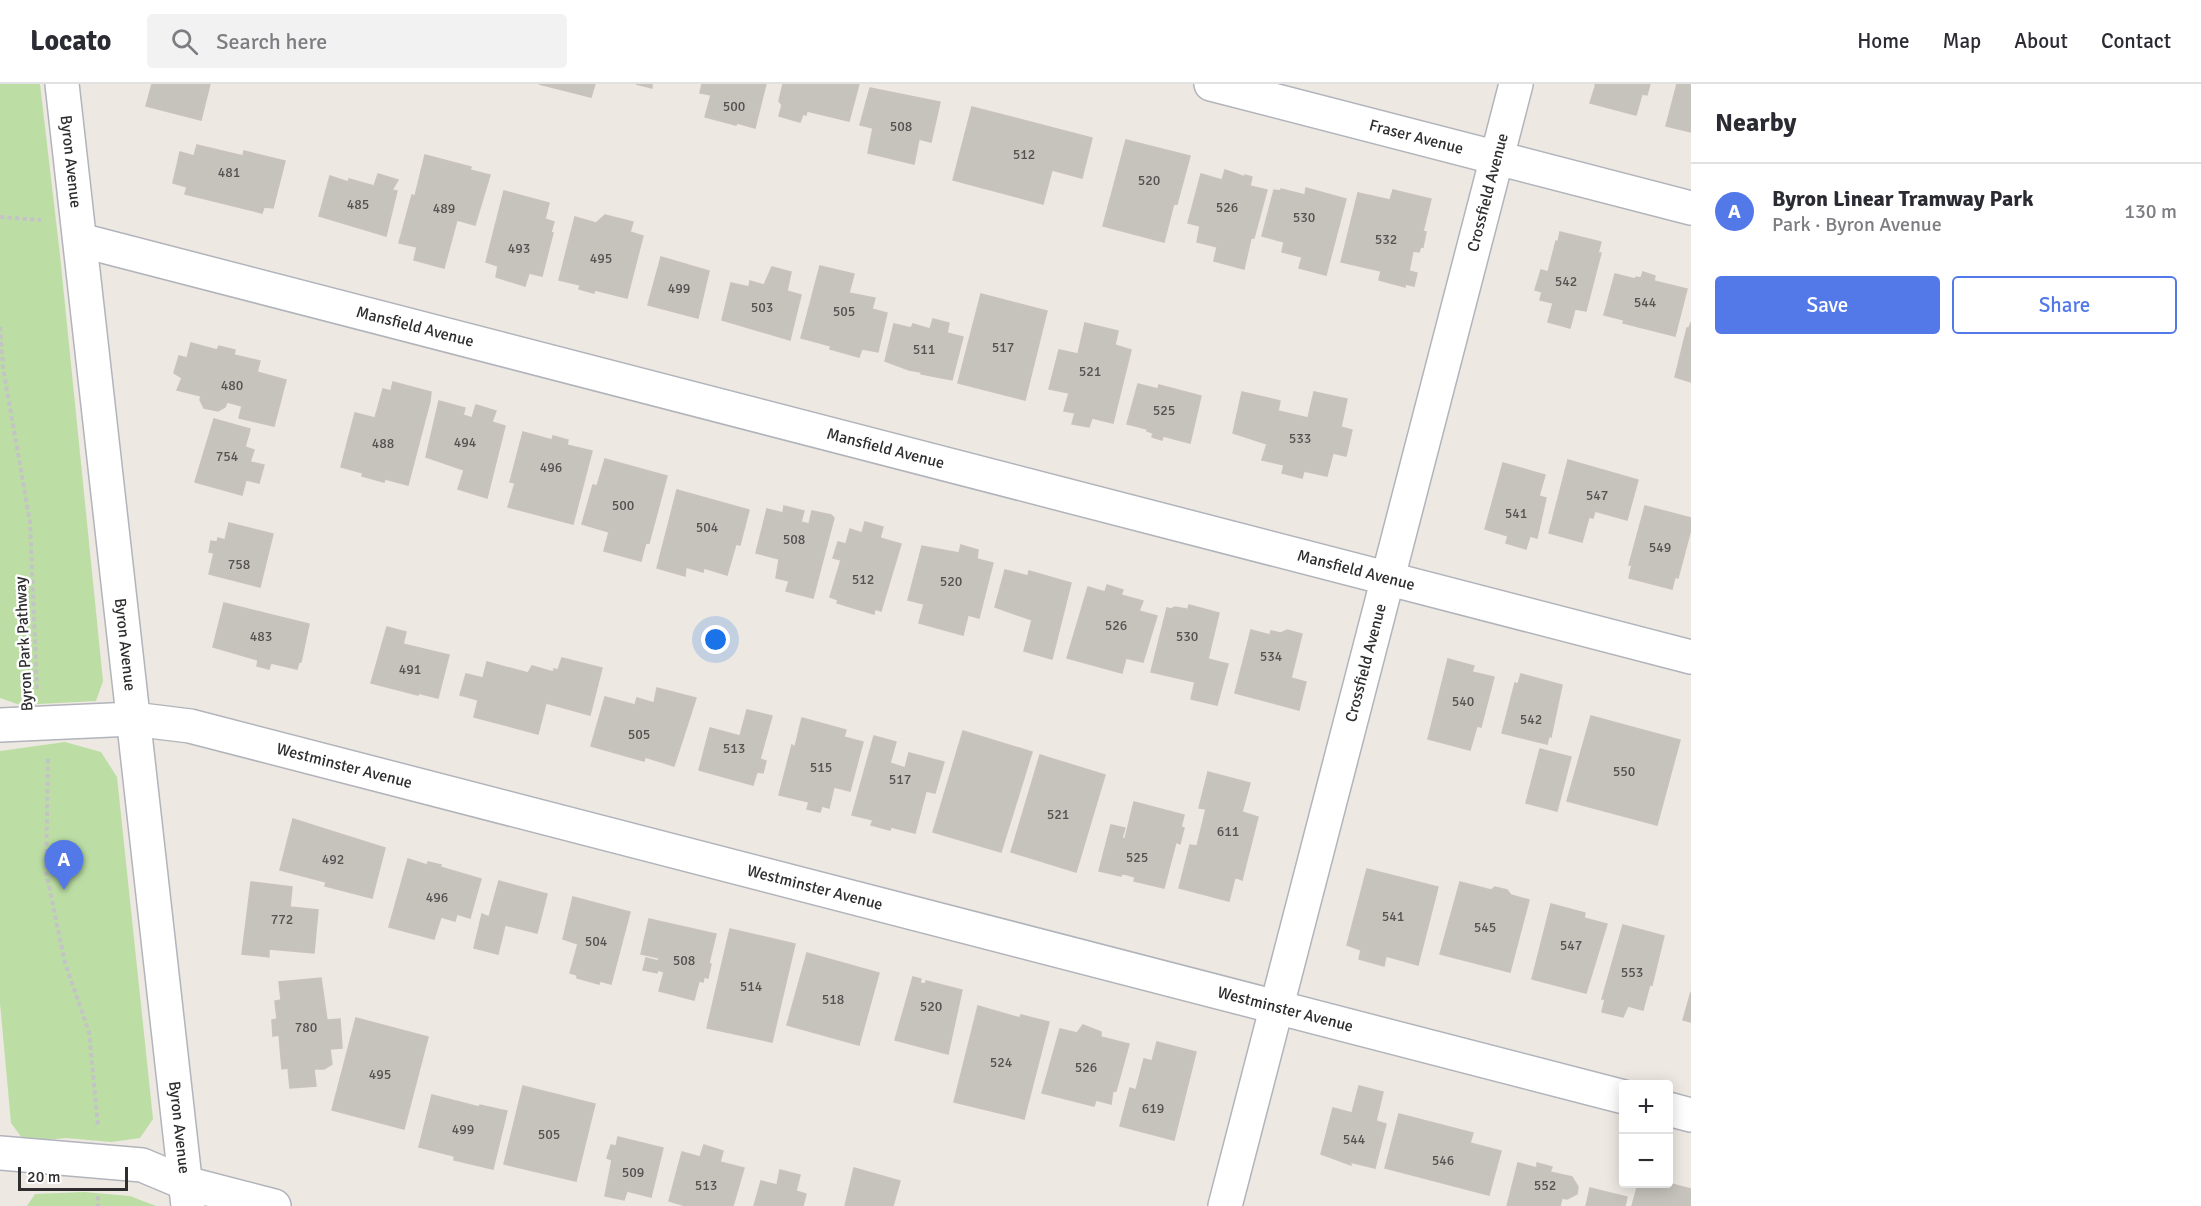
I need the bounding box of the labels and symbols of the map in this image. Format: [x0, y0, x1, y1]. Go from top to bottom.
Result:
house number: 500 [723, 98, 745, 115]
street label: Byron Avenue [56, 114, 86, 209]
street label: Fraser Avenue [1367, 115, 1465, 159]
house number: 508 [890, 118, 912, 135]
street label: Crossfield Avenue [1463, 131, 1513, 254]
house number: 512 [1013, 146, 1035, 163]
house number: 481 [218, 164, 240, 181]
house number: 520 [1138, 172, 1160, 189]
house number: 485 [347, 196, 369, 213]
house number: 526 [1216, 199, 1238, 216]
house number: 489 [433, 200, 455, 217]
house number: 530 [1293, 209, 1315, 226]
house number: 532 [1375, 231, 1397, 248]
house number: 493 [508, 240, 530, 257]
house number: 495 [590, 250, 612, 267]
house number: 542 [1555, 273, 1577, 290]
house number: 499 [668, 280, 690, 297]
house number: 544 [1634, 294, 1657, 311]
house number: 503 [751, 299, 773, 316]
street label: Mansfield Avenue [354, 302, 476, 352]
house number: 505 [833, 303, 855, 320]
house number: 517 [992, 339, 1014, 356]
house number: 511 [913, 341, 935, 358]
house number: 521 [1079, 363, 1101, 380]
house number: 480 [221, 377, 243, 394]
house number: 525 [1153, 402, 1175, 419]
street label: Mansfield Avenue [824, 424, 946, 473]
house number: 533 [1289, 430, 1311, 447]
house number: 494 [454, 434, 477, 451]
house number: 488 [372, 435, 394, 452]
house number: 754 [216, 448, 239, 465]
house number: 496 [540, 459, 562, 476]
house number: 547 [1586, 487, 1608, 504]
house number: 500 [612, 497, 634, 514]
house number: 541 [1505, 505, 1527, 522]
house number: 504 [696, 519, 719, 536]
house number: 508 [783, 531, 805, 548]
house number: 549 [1649, 539, 1671, 556]
street label: Mansfield Avenue [1295, 545, 1417, 595]
house number: 758 [228, 556, 250, 573]
house number: 512 [852, 571, 874, 588]
house number: 520 [940, 573, 962, 590]
street label: Byron Park Pathway [10, 576, 38, 712]
street label: Byron Avenue [110, 597, 140, 692]
street label: Crossfield Avenue [1341, 602, 1391, 724]
house number: 526 [1105, 617, 1127, 634]
your location [701, 625, 730, 654]
house number: 483 [250, 628, 272, 645]
house number: 530 [1176, 628, 1198, 645]
house number: 534 [1260, 648, 1283, 665]
house number: 491 [399, 661, 421, 678]
house number: 540 [1452, 693, 1474, 710]
house number: 542 [1520, 711, 1542, 728]
house number: 505 [628, 726, 650, 743]
street label: Westminster Avenue [274, 739, 414, 793]
house number: 513 [723, 740, 745, 757]
house number: 515 [810, 759, 832, 776]
house number: 550 [1613, 763, 1635, 780]
house number: 517 [889, 771, 911, 788]
house number: 521 [1047, 806, 1069, 823]
house number: 611 [1217, 823, 1239, 840]
pin: A [44, 840, 84, 890]
house number: 525 [1126, 849, 1148, 866]
house number: 492 [322, 851, 344, 868]
street label: Westminster Avenue [745, 861, 885, 915]
house number: 496 [426, 889, 448, 906]
house number: 541 [1382, 908, 1404, 925]
house number: 772 [271, 911, 293, 928]
house number: 545 [1474, 919, 1496, 936]
house number: 504 [585, 933, 608, 950]
house number: 547 [1560, 937, 1582, 954]
house number: 508 [673, 952, 695, 969]
house number: 553 [1621, 964, 1643, 981]
house number: 514 [740, 978, 763, 995]
street label: Westminster Avenue [1215, 982, 1355, 1037]
house number: 518 [822, 991, 844, 1008]
house number: 520 [920, 998, 942, 1015]
house number: 780 [295, 1019, 317, 1036]
house number: 524 [990, 1054, 1013, 1071]
house number: 526 [1075, 1059, 1097, 1076]
house number: 495 [369, 1066, 391, 1083]
street label: Byron Avenue [164, 1080, 194, 1175]
house number: 619 [1142, 1100, 1164, 1117]
house number: 499 [452, 1121, 474, 1138]
house number: 505 [538, 1126, 560, 1143]
house number: 544 [1343, 1131, 1366, 1148]
house number: 546 [1432, 1152, 1454, 1169]
scale bar [18, 1164, 128, 1192]
house number: 509 [622, 1164, 644, 1181]
house number: 513 [695, 1177, 717, 1194]
house number: 552 [1534, 1177, 1556, 1194]

